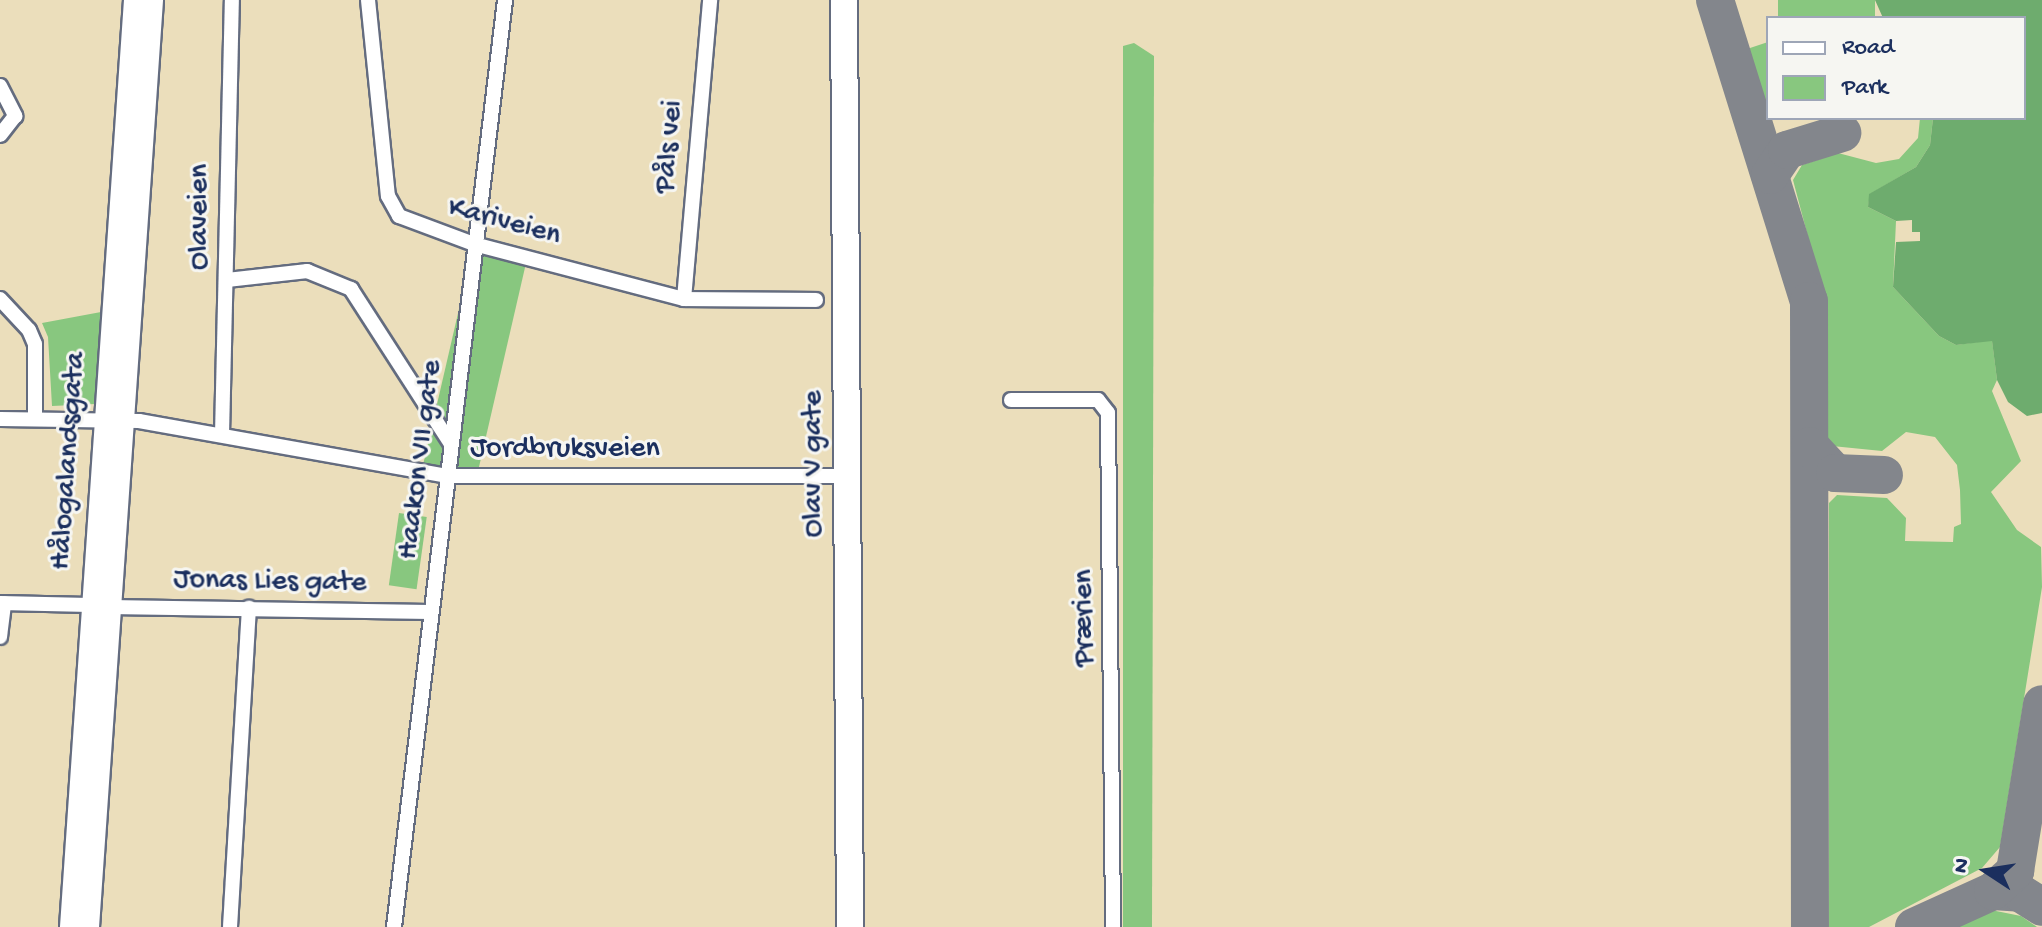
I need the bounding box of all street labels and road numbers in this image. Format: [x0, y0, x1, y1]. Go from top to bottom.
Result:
street label: Påls vei [649, 99, 693, 195]
street label: Olaveien [183, 164, 219, 270]
street label: Kariveien [444, 191, 564, 255]
street label: Hålogalandsgata [44, 351, 96, 571]
street label: Haakon VII gate [392, 358, 452, 562]
street label: Olav V gate [797, 391, 833, 537]
street label: Jordbruksveien [470, 432, 660, 468]
street label: Jonas Lies gate [173, 563, 367, 603]
street label: Prærien [1067, 569, 1105, 667]

